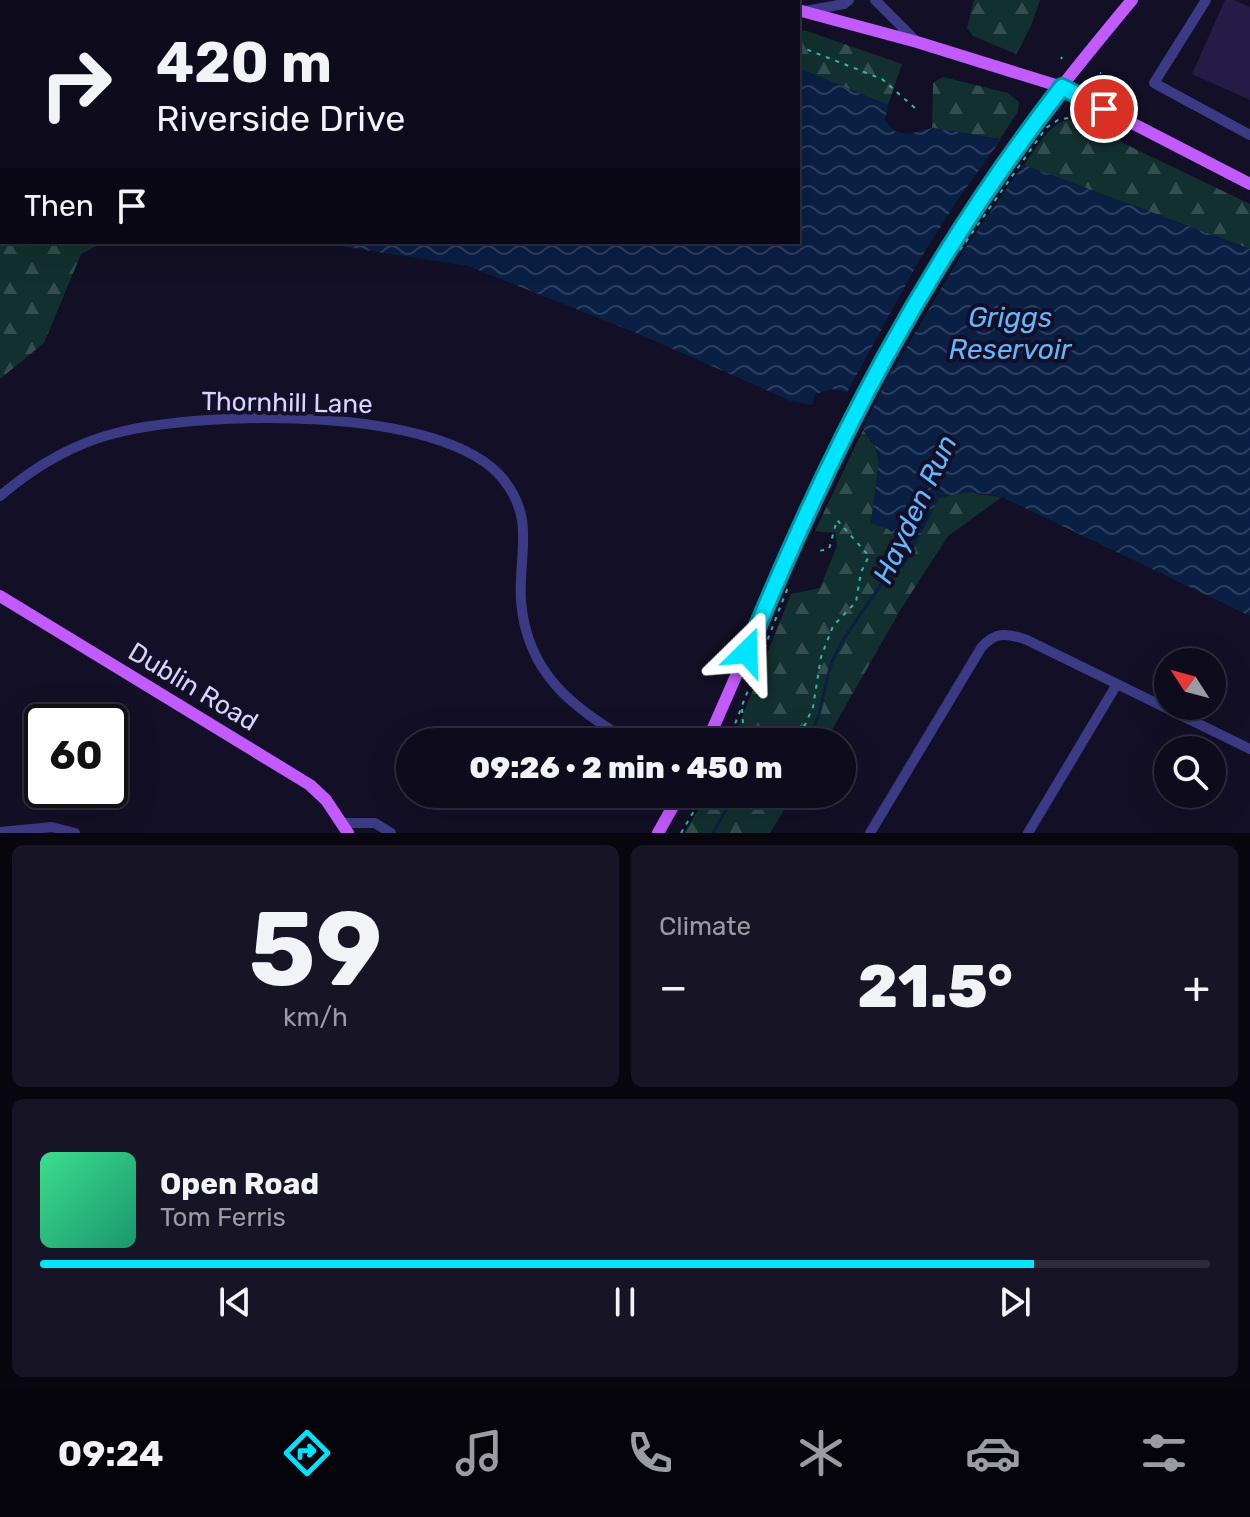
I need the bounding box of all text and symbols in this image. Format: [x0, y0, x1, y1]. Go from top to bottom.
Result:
text: 420 m [156, 30, 332, 96]
icon: right [24, 32, 128, 136]
pin [1070, 75, 1138, 143]
icon: arrive [1082, 87, 1126, 131]
text: Riverside Drive [156, 97, 406, 140]
icon: arrive [110, 184, 154, 228]
text: Then [24, 188, 94, 224]
water label: Griggs Reservoir [949, 301, 1073, 366]
street label: Thornhill Lane [201, 386, 373, 420]
water label: Hayden Run [866, 430, 964, 588]
position arrow [705, 610, 789, 694]
street label: Dublin Road [123, 636, 263, 738]
north arrow [1154, 648, 1226, 720]
map controls [1154, 648, 1226, 808]
speed limit sign: 60 [24, 704, 128, 808]
button: search [1154, 736, 1226, 808]
text: 09:26 · 2 min · 450 m [469, 750, 783, 786]
text: 59 [249, 888, 382, 1011]
text: Climate [659, 911, 751, 942]
text: 21.5° [857, 951, 1013, 1022]
text: − [659, 961, 688, 1013]
text: + [1183, 961, 1210, 1013]
text: km/h [283, 1002, 348, 1033]
text: Open Road [160, 1166, 319, 1202]
text: Tom Ferris [160, 1202, 286, 1233]
icon: previous [213, 1280, 257, 1324]
icon: pause [603, 1280, 647, 1324]
icon: next [993, 1280, 1037, 1324]
icon: directions [279, 1425, 335, 1481]
icon: music [451, 1425, 507, 1481]
icon: phone [622, 1425, 678, 1481]
icon: climate [793, 1425, 849, 1481]
icon: car [965, 1425, 1021, 1481]
icon: filters [1136, 1425, 1192, 1481]
text: 09:24 [58, 1432, 164, 1475]

